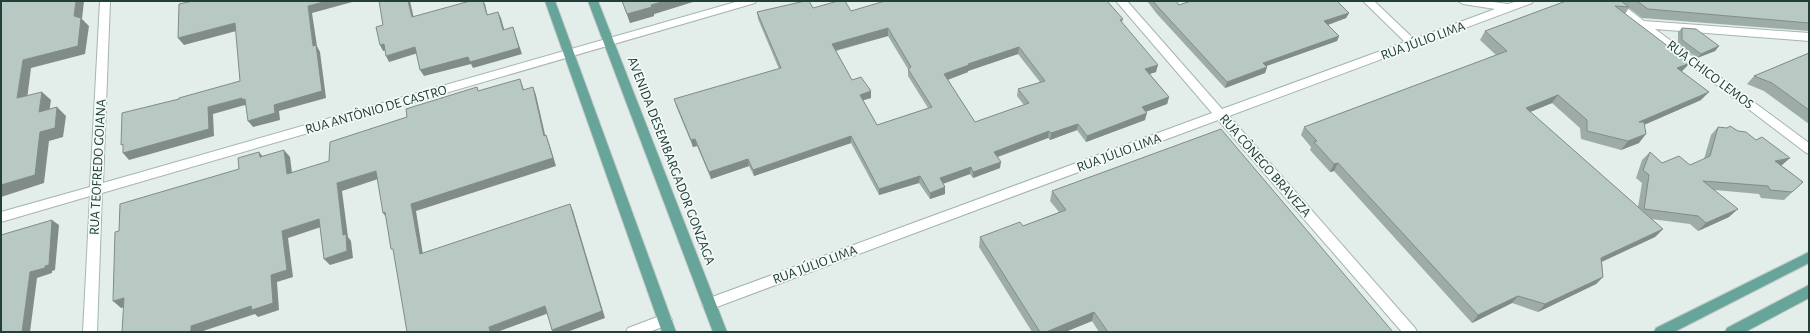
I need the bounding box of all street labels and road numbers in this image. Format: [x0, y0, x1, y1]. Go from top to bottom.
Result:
street label: RUA JÚLIO LIMA [1378, 16, 1467, 63]
street label: RUA CHICO LEMOS [1664, 38, 1756, 112]
street label: AVENIDA DESEMBARGADOR GONZAGA [625, 55, 717, 267]
street label: RUA ANTÔNIO DE CASTRO [303, 81, 448, 137]
street label: RUA TEOFREDO GOIANA [87, 99, 109, 235]
street label: RUA CÔNEGO BRAVEZA [1217, 110, 1315, 220]
street label: RUA JÚLIO LIMA [1074, 128, 1163, 175]
street label: RUA JÚLIO LIMA [770, 240, 859, 287]

